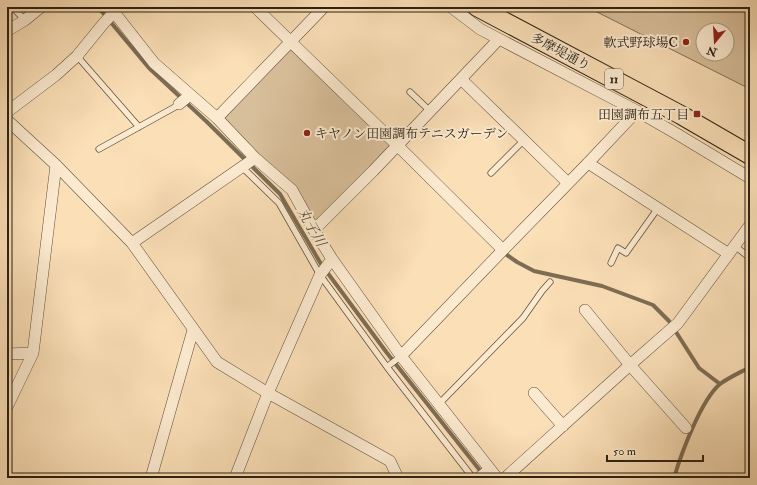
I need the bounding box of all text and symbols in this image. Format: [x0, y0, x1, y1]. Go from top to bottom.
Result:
north arrow [695, 22, 735, 62]
street label: 多摩堤通り [528, 30, 593, 74]
place label: 軟式野球場C [603, 35, 678, 51]
marker: 軟式野球場C [681, 37, 691, 47]
text: N [704, 43, 720, 59]
road number: 11 [605, 69, 623, 89]
place label: 田園調布五丁目 [598, 107, 689, 123]
marker: 田園調布五丁目 [692, 109, 702, 119]
place label: キヤノン田園調布テニスガーデン [315, 126, 508, 142]
marker: キヤノン田園調布テニスガーデン [302, 128, 312, 138]
water label: 丸子川 [294, 205, 330, 251]
scale bar [607, 437, 703, 463]
text: 50 m [613, 444, 637, 459]

